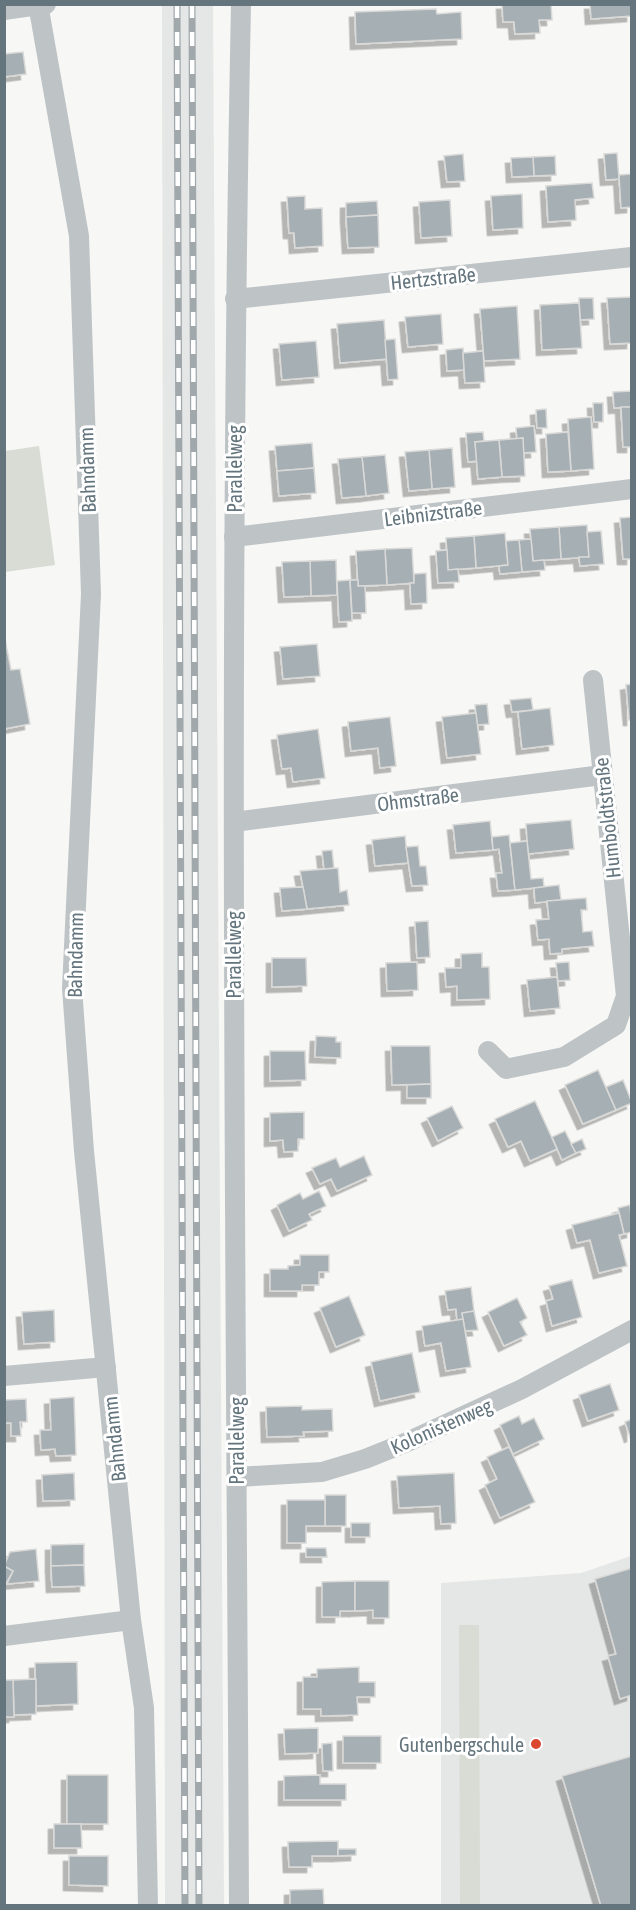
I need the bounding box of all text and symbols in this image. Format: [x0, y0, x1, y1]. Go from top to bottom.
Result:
street label: Hertzstraße [389, 262, 477, 294]
street label: Parallelweg [223, 425, 246, 513]
street label: Bahndamm [74, 427, 100, 513]
street label: Leibnizstraße [383, 496, 483, 530]
street label: Humboldtstraße [589, 757, 625, 879]
street label: Ohmstraße [376, 783, 460, 815]
street label: Parallelweg [222, 911, 245, 999]
street label: Bahndamm [63, 912, 87, 998]
street label: Kolonistenweg [387, 1393, 496, 1459]
street label: Bahndamm [98, 1395, 130, 1483]
street label: Parallelweg [225, 1397, 248, 1485]
place label: Gutenbergschule [399, 1733, 524, 1756]
marker: Gutenbergschule [529, 1737, 543, 1751]

